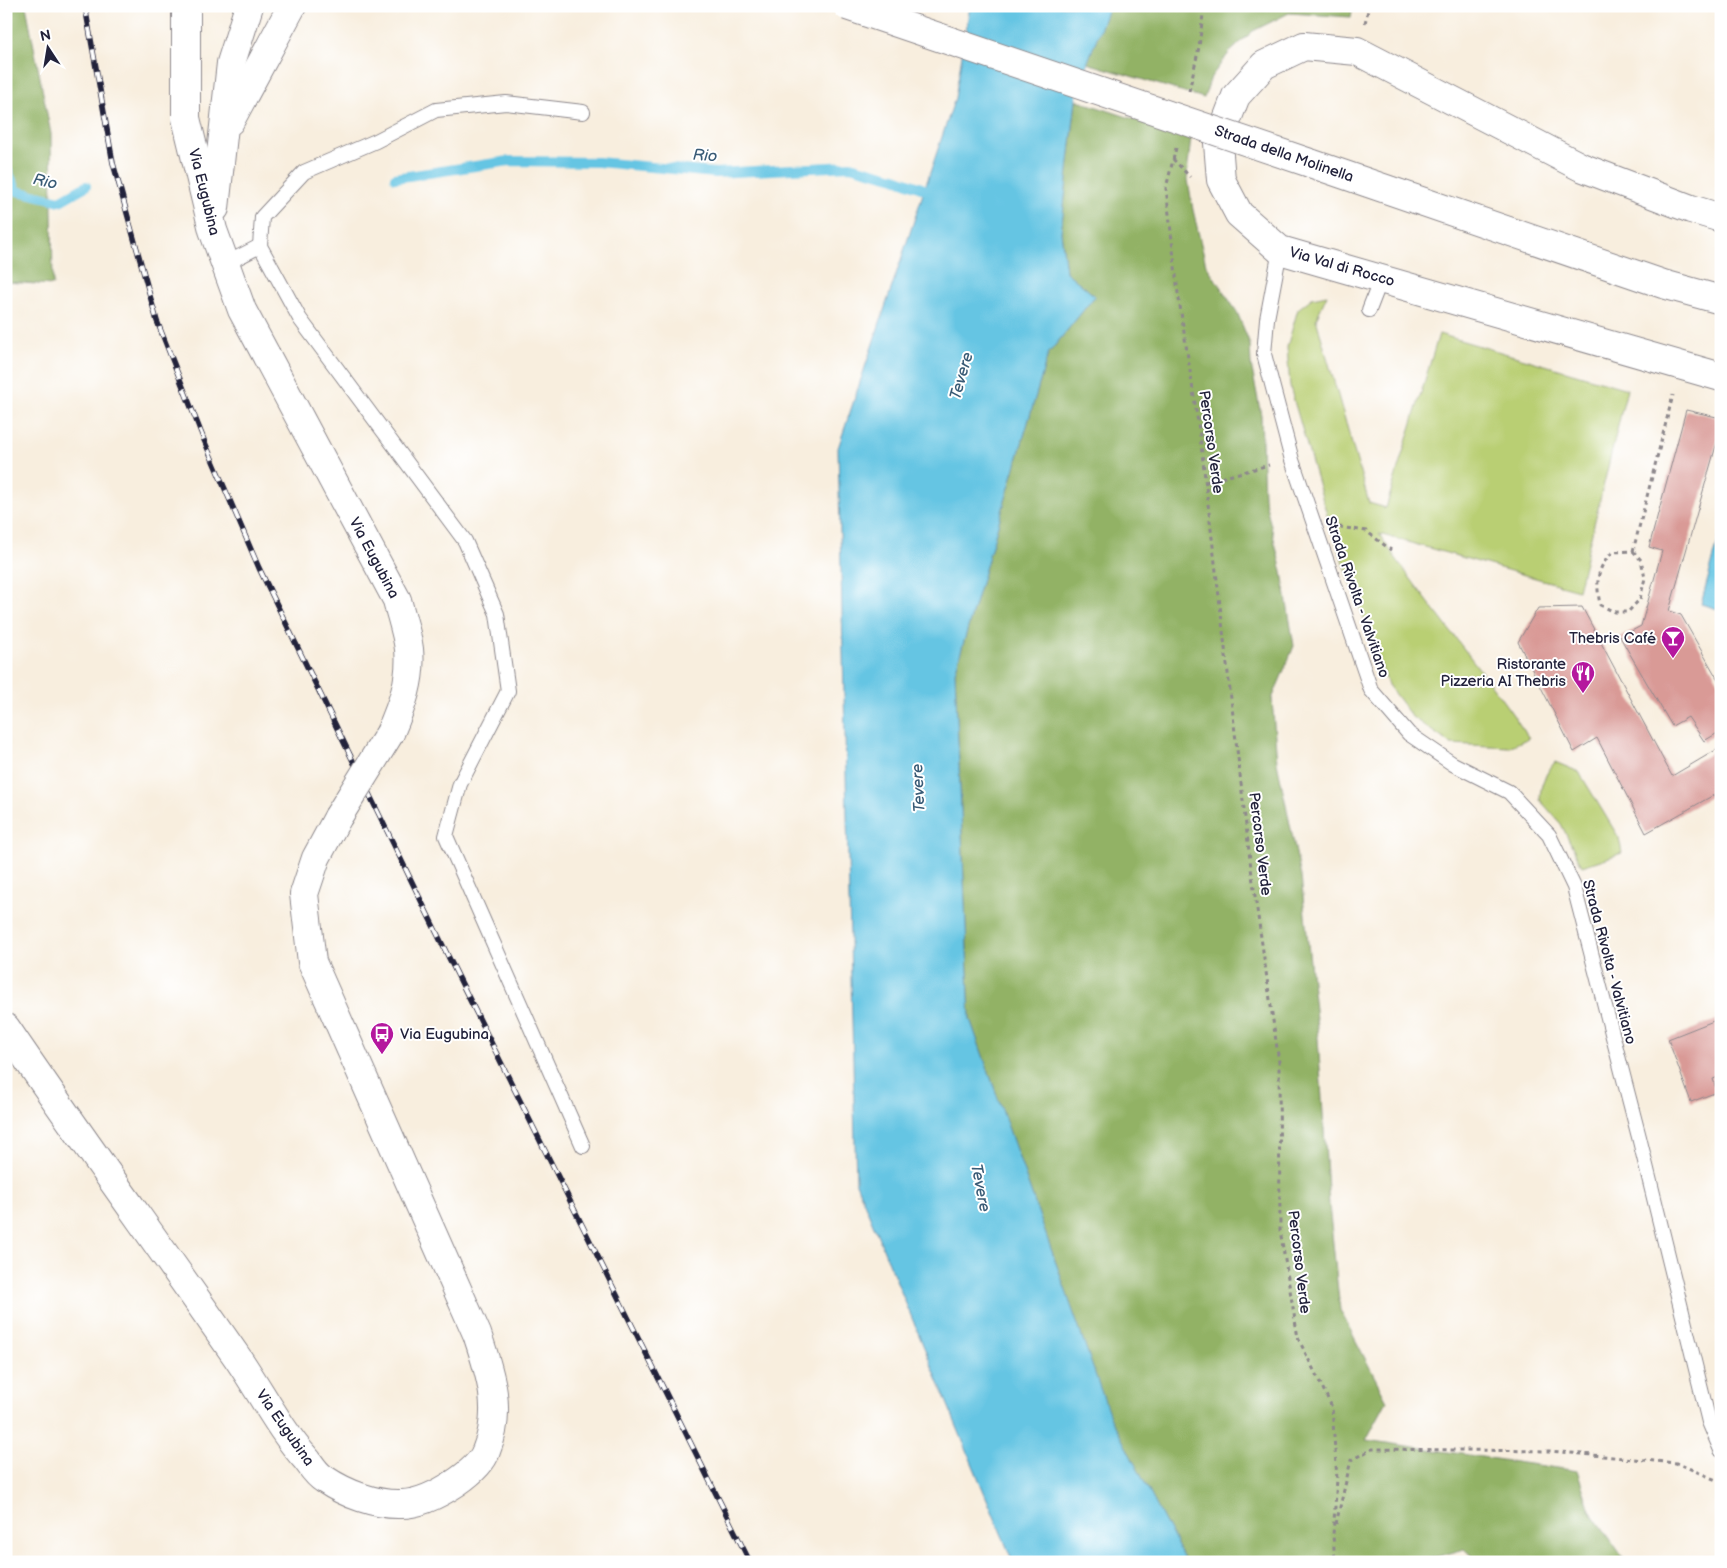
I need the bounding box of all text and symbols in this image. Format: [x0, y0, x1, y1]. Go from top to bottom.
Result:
north arrow [22, 22, 72, 72]
text: N [38, 26, 52, 45]
street label: Strada della Molinella [1212, 121, 1356, 187]
street label: Via Eugubina [184, 146, 224, 238]
water label: Rio [692, 146, 718, 166]
water label: Rio [31, 170, 59, 194]
street label: Via Val di Rocco [1287, 243, 1397, 291]
water label: Tevere [946, 350, 978, 402]
street label: Percorso Verde [1194, 389, 1228, 495]
street label: Via Eugubina [345, 514, 403, 602]
street label: Strada Rivolta - Valvitiano [1320, 514, 1394, 680]
bar icon: Thebris Café [1660, 625, 1686, 659]
place label: Thebris Café [1569, 629, 1656, 648]
place label: Ristorante Pizzeria AI Thebris [1441, 655, 1567, 691]
restaurant icon: Ristorante Pizzeria AI Thebris [1570, 660, 1596, 694]
water label: Tevere [908, 763, 930, 813]
street label: Percorso Verde [1244, 791, 1276, 897]
street label: Strada Rivolta - Valvitiano [1578, 878, 1640, 1046]
bus stop icon: Via Eugubina [369, 1021, 395, 1055]
place label: Via Eugubina [400, 1025, 489, 1044]
water label: Tevere [966, 1162, 994, 1214]
street label: Percorso Verde [1283, 1209, 1315, 1315]
street label: Via Eugubina [252, 1386, 318, 1470]

